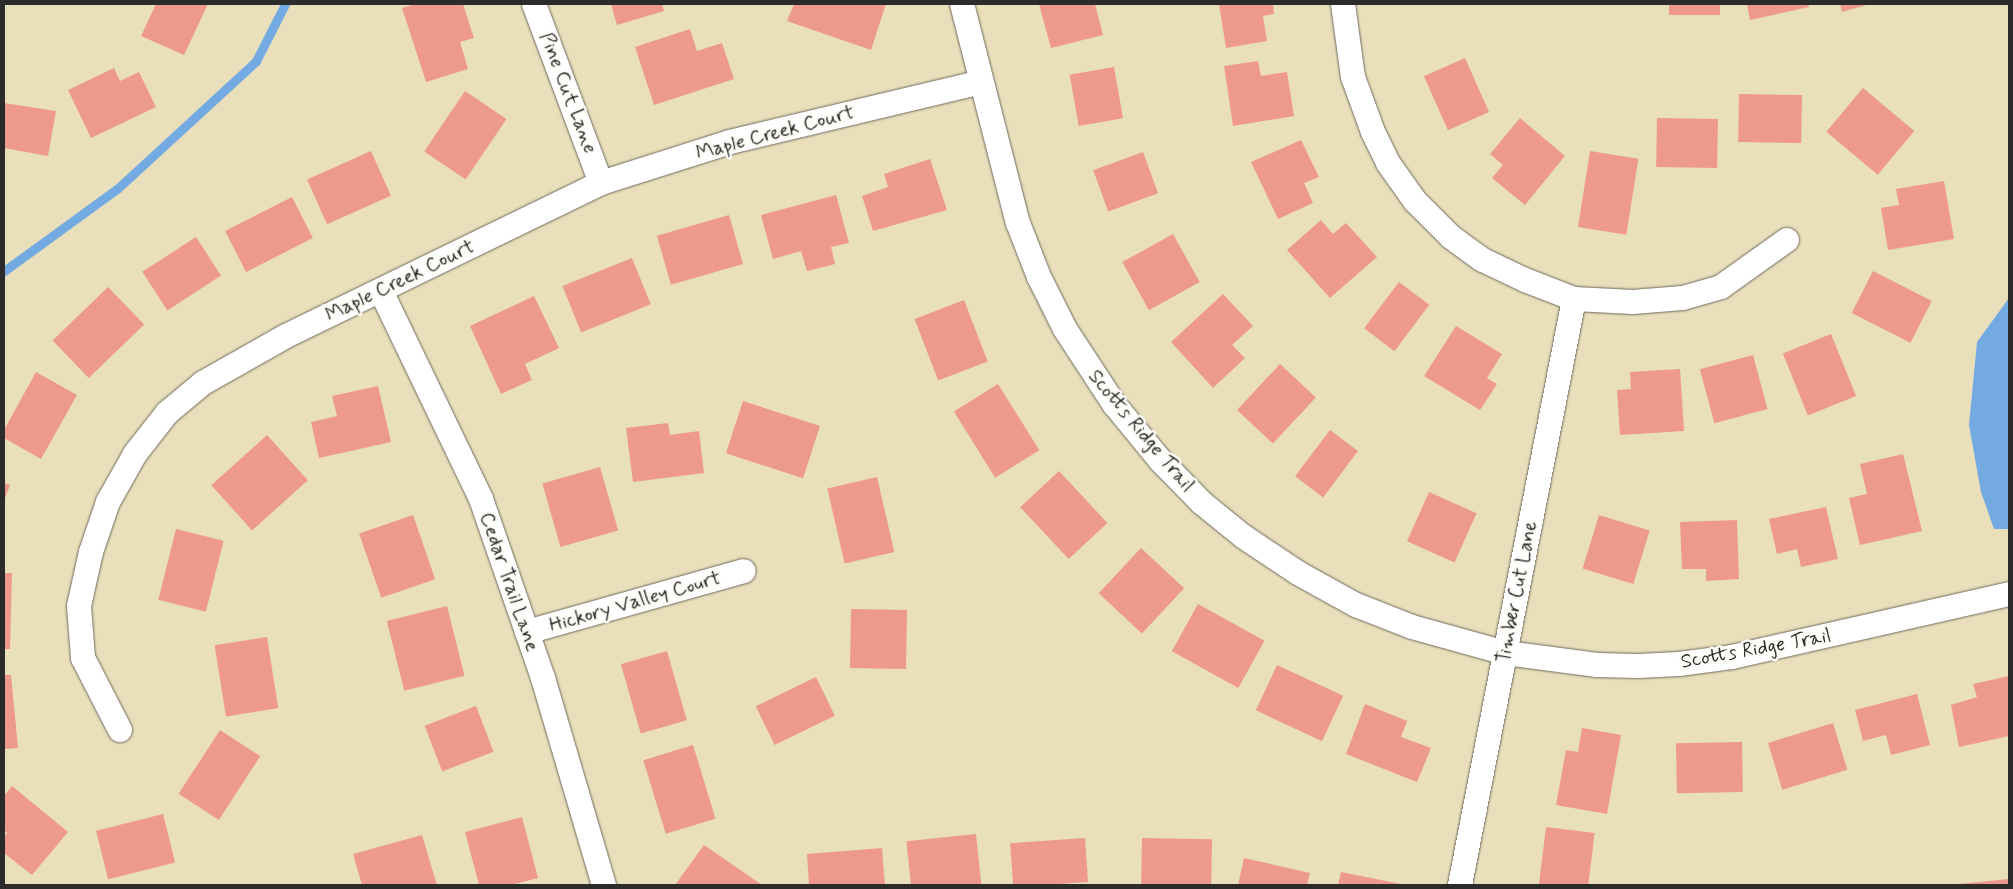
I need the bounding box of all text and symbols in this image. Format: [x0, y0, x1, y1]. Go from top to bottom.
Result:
street label: Pine Cut Lane [535, 33, 601, 153]
street label: Maple Creek Court [695, 101, 855, 165]
street label: Maple Creek Court [323, 235, 477, 327]
street label: Scotts Ridge Trail [1084, 366, 1198, 496]
street label: Cedar Trail Lane [474, 510, 544, 654]
street label: Timber Cut Lane [1491, 519, 1543, 665]
street label: Hickory Valley Court [549, 567, 721, 637]
street label: Scotts Ridge Trail [1681, 624, 1831, 674]

